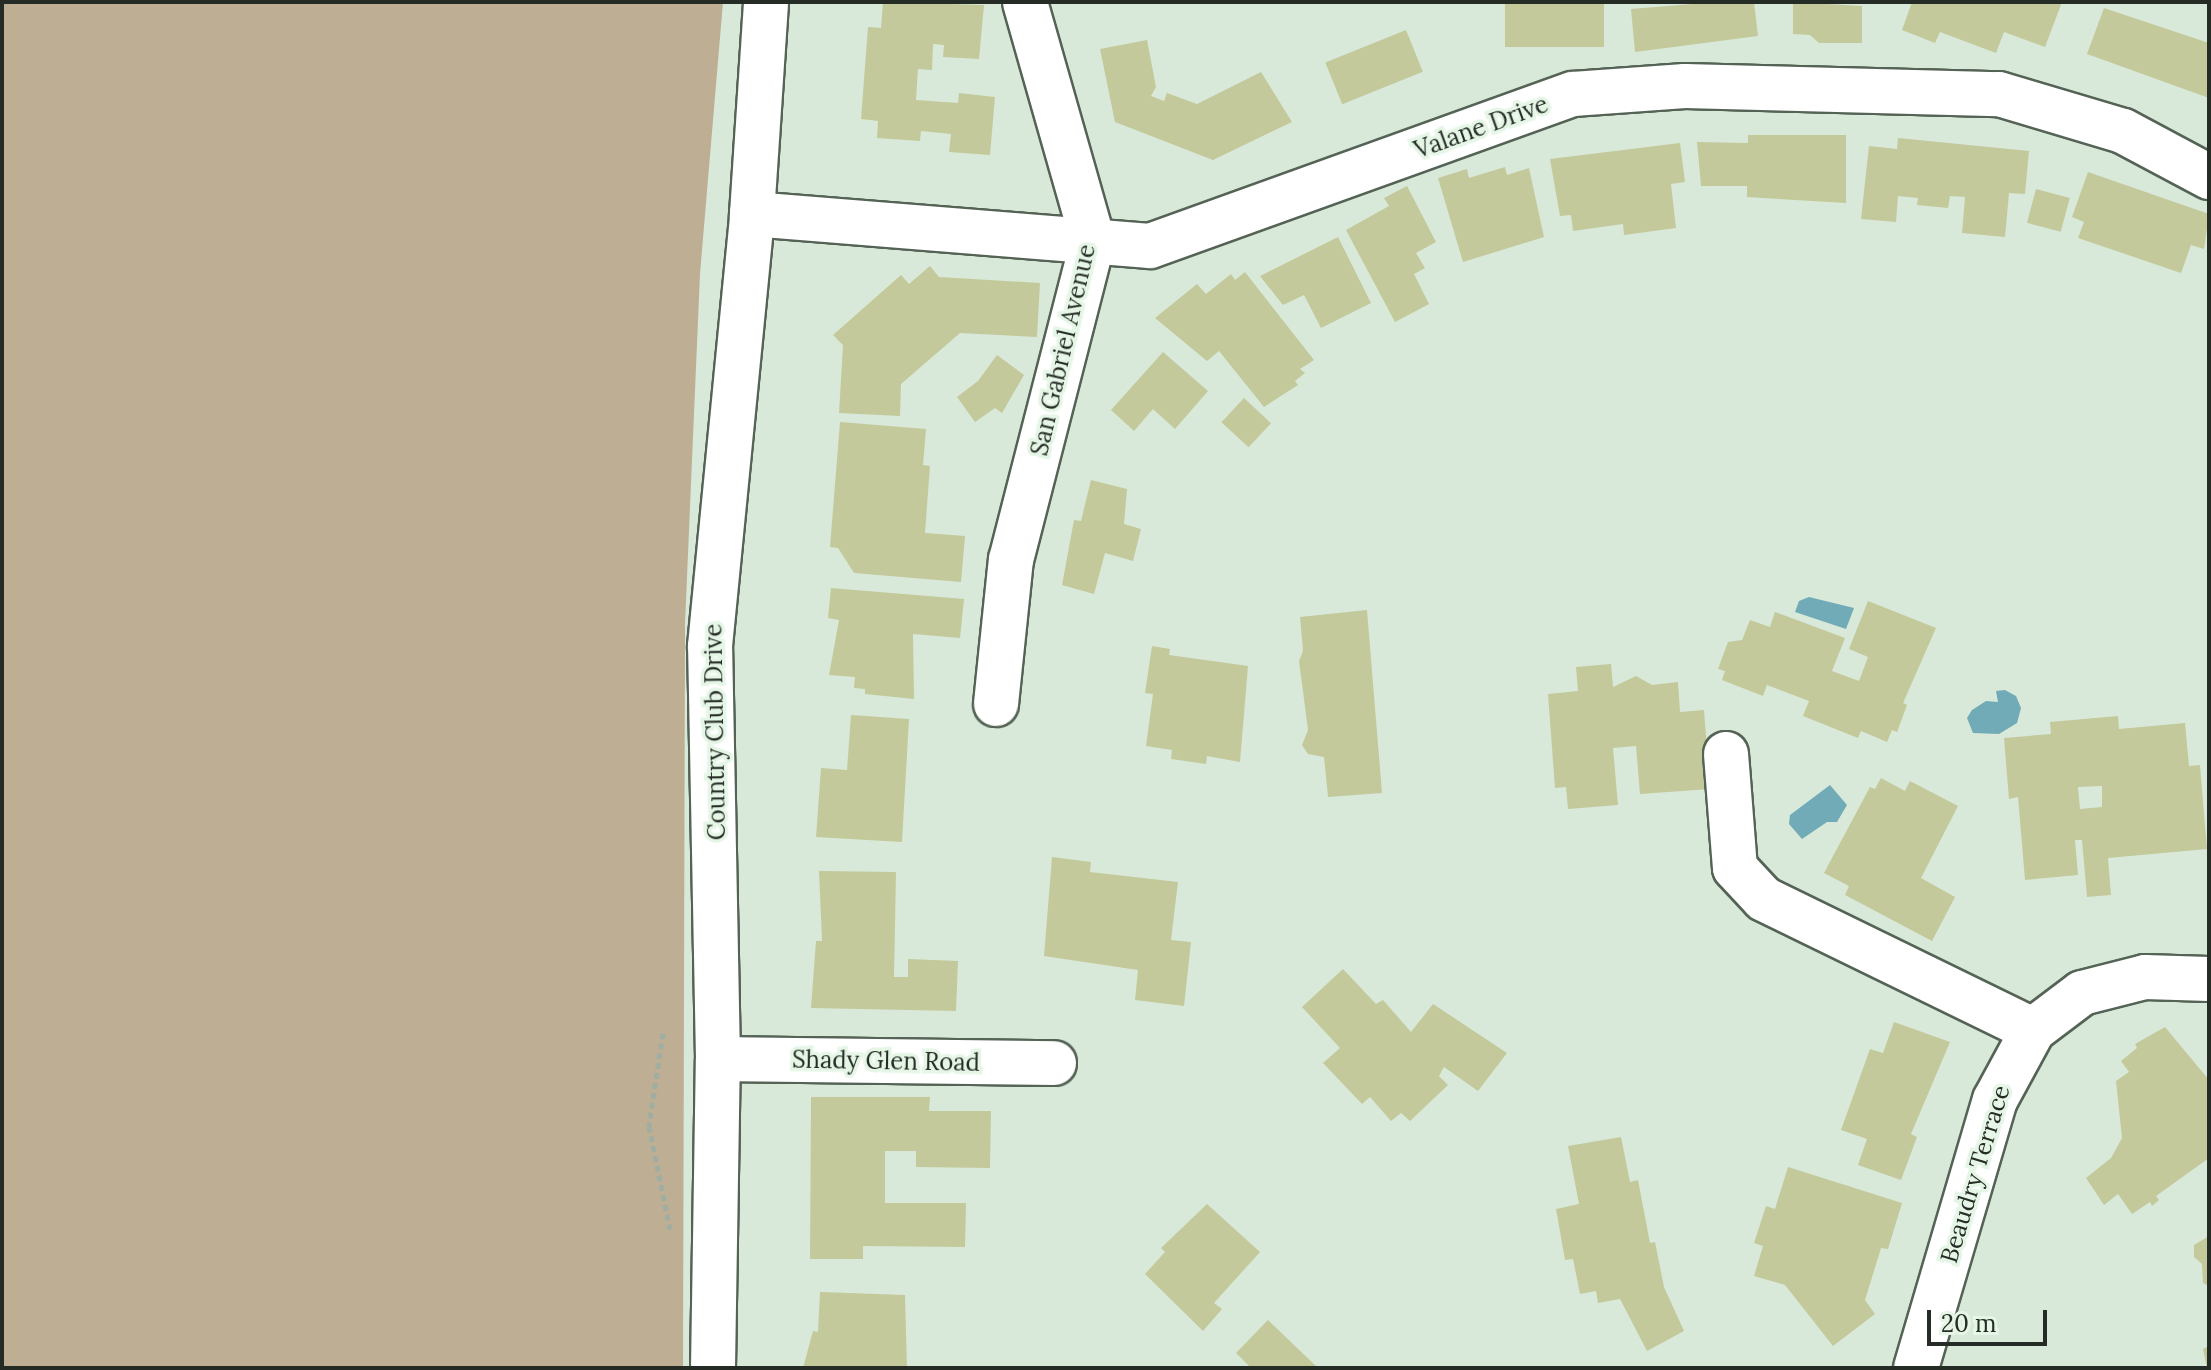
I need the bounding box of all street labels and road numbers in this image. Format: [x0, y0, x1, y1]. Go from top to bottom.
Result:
street label: Valane Drive [1410, 89, 1552, 165]
street label: San Gabriel Avenue [1025, 242, 1101, 458]
street label: Country Club Drive [699, 624, 731, 840]
street label: Shady Glen Road [792, 1045, 980, 1077]
street label: Beaudry Terrace [1934, 1082, 2016, 1266]

